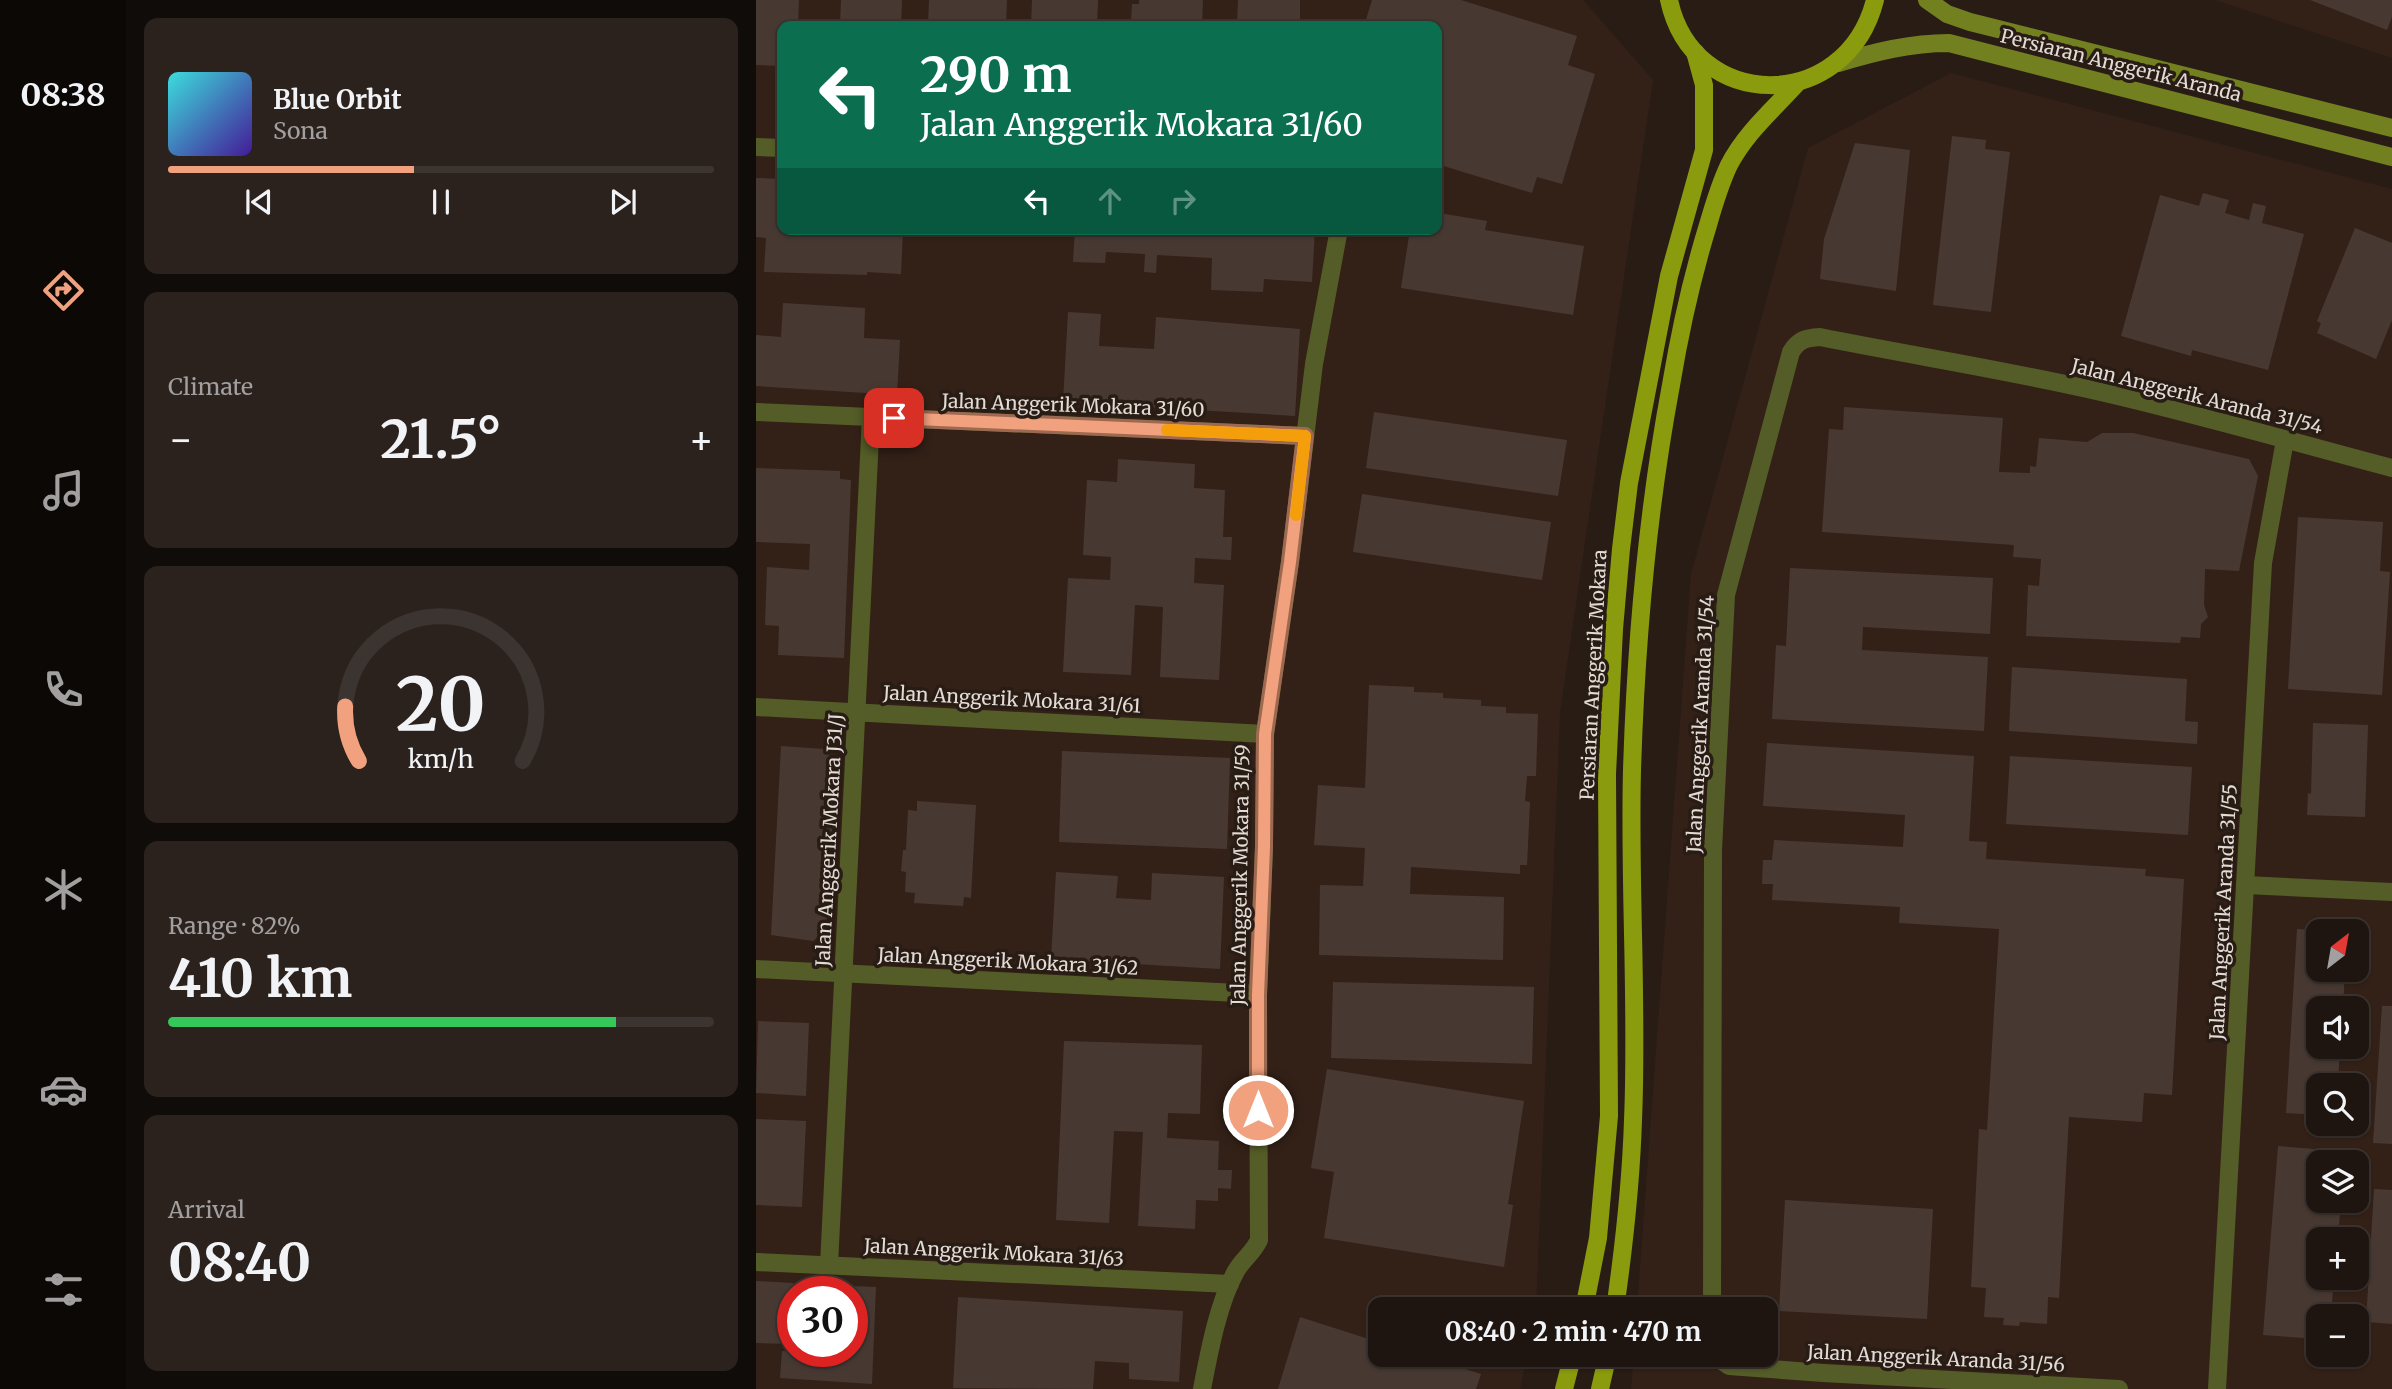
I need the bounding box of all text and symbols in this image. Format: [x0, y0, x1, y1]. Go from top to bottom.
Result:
street label: Persiaran Anggerik Aranda [1998, 23, 2244, 107]
text: 290 m [920, 44, 1072, 105]
icon: left [805, 49, 896, 140]
text: 08:38 [20, 75, 106, 115]
text: Blue Orbit [273, 83, 402, 116]
text: Jalan Anggerik Mokara 31/60 [920, 105, 1363, 145]
text: Sona [273, 116, 328, 145]
icon: left [1018, 182, 1056, 220]
icon: ahead [1091, 182, 1129, 220]
icon: right [1164, 182, 1202, 220]
icon: previous [240, 183, 278, 221]
icon: pause [422, 183, 460, 221]
icon: next [604, 183, 642, 221]
icon: directions [39, 266, 88, 315]
street label: Jalan Anggerik Aranda 31/54 [2068, 353, 2325, 439]
text: Climate [168, 372, 253, 401]
pin [864, 388, 924, 448]
street label: Jalan Anggerik Mokara 31/60 [940, 388, 1205, 422]
icon: arrive [875, 399, 913, 437]
text: 21.5° [380, 407, 502, 472]
text: − [168, 416, 193, 463]
text: + [689, 416, 714, 463]
icon: music [39, 466, 88, 515]
street label: Persiaran Anggerik Mokara [1574, 549, 1612, 801]
street label: Jalan Anggerik Aranda 31/54 [1681, 594, 1719, 854]
text: 20 [396, 659, 486, 751]
icon: phone [39, 665, 88, 714]
street label: Jalan Anggerik Mokara 31/61 [882, 680, 1142, 718]
street label: Jalan Anggerik Mokara J31/J [810, 713, 848, 968]
text: km/h [408, 742, 474, 774]
street label: Jalan Anggerik Mokara 31/59 [1226, 744, 1254, 1007]
street label: Jalan Anggerik Aranda 31/55 [2204, 783, 2242, 1042]
icon: climate [39, 865, 88, 914]
text: Range · 82% [168, 911, 301, 940]
north arrow [2306, 919, 2370, 982]
map controls [2306, 919, 2369, 1367]
street label: Jalan Anggerik Mokara 31/62 [876, 942, 1139, 980]
text: 410 km [168, 946, 352, 1011]
button: sound [2306, 996, 2369, 1059]
icon: car [39, 1065, 88, 1114]
position arrow [1221, 1073, 1295, 1147]
button: search [2306, 1073, 2369, 1136]
button: layers [2306, 1150, 2369, 1213]
text: Arrival [168, 1195, 245, 1224]
button: + [2306, 1227, 2369, 1290]
text: 08:40 [168, 1230, 311, 1295]
street label: Jalan Anggerik Mokara 31/63 [862, 1233, 1125, 1271]
icon: filters [39, 1265, 88, 1314]
speed limit sign: 30 [777, 1276, 868, 1367]
button: − [2306, 1304, 2369, 1367]
text: 08:40 · 2 min · 470 m [1444, 1315, 1702, 1348]
street label: Jalan Anggerik Aranda 31/56 [1806, 1339, 2065, 1377]

